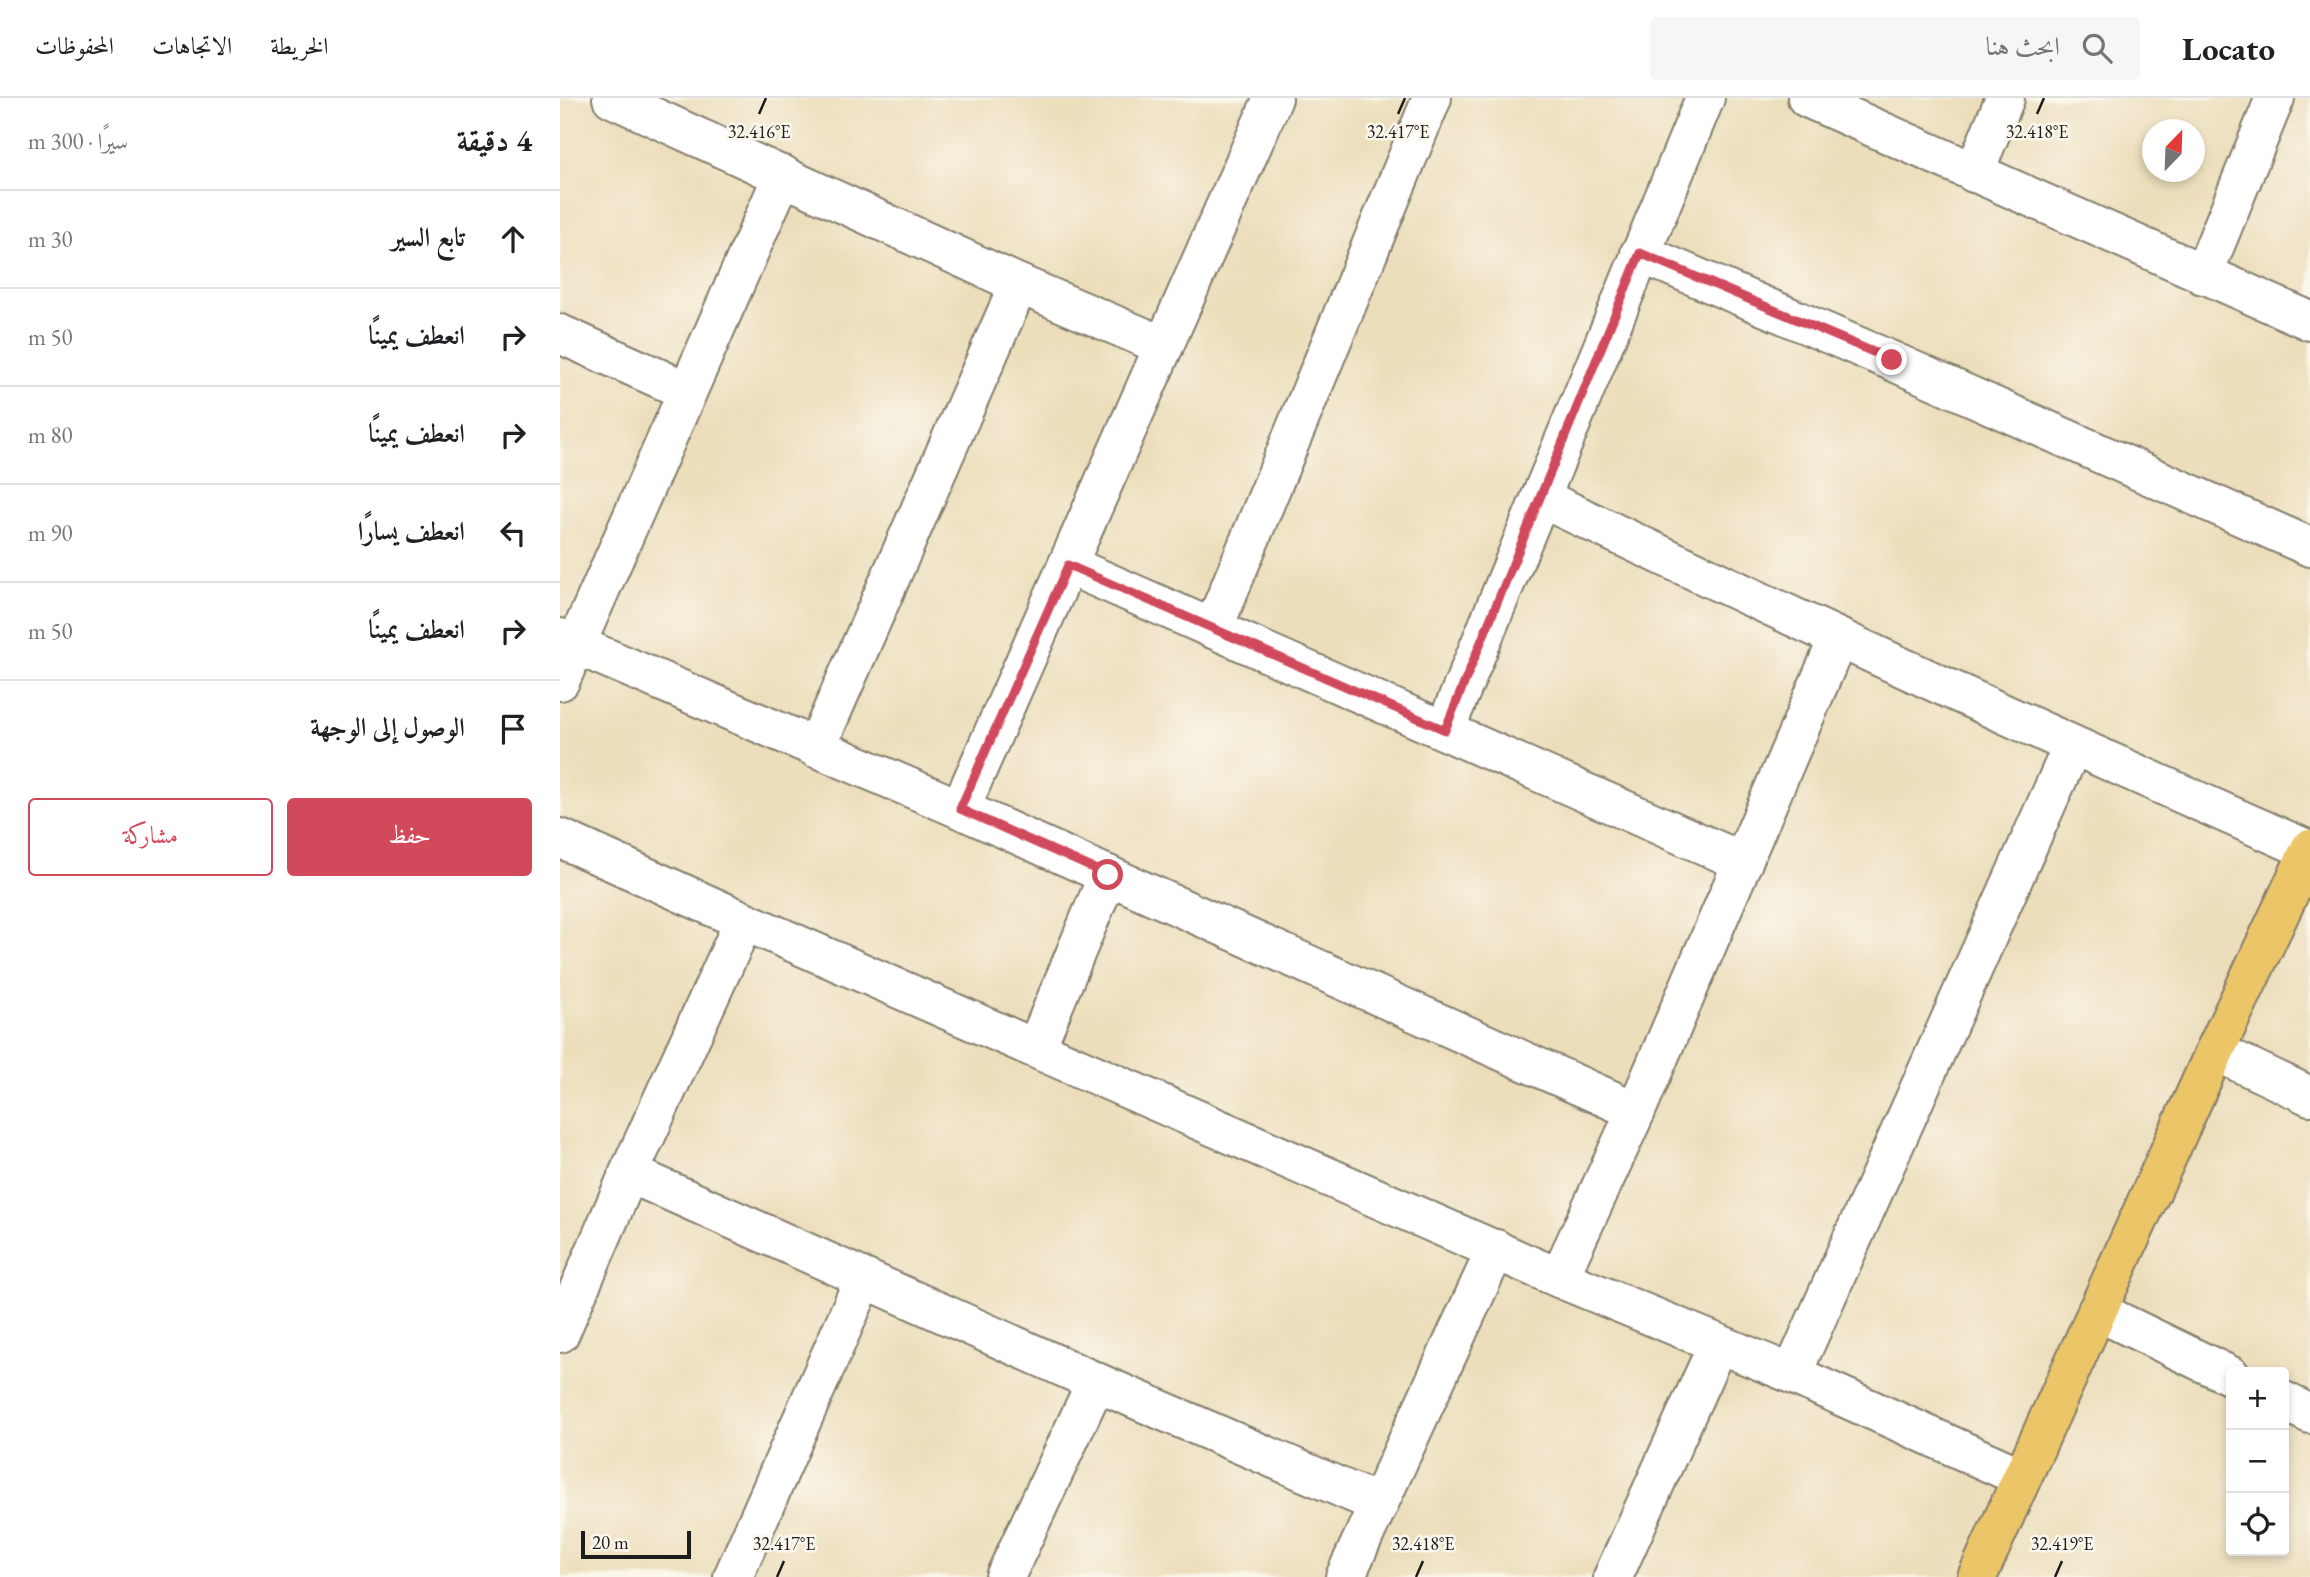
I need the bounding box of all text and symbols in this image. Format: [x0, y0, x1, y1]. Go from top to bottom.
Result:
search box [1650, 17, 2140, 80]
text: Locato [2182, 27, 2275, 70]
text: ابحث هنا [1985, 29, 2060, 63]
icon: search [2078, 29, 2116, 67]
text: المحفوظات [35, 30, 114, 61]
text: الاتجاهات [152, 30, 232, 61]
text: الخريطة [270, 30, 329, 61]
north arrow [2142, 119, 2205, 182]
text: 32.416°E [728, 120, 790, 143]
text: 32.417°E [1367, 120, 1429, 143]
text: 32.418°E [2006, 120, 2068, 143]
text: 4 دقيقة [457, 121, 532, 160]
text: سيرًا · 300 m [28, 126, 128, 156]
text: تابع السير [391, 220, 465, 254]
icon: ahead [494, 220, 532, 258]
text: 30 m [28, 224, 73, 254]
text: انعطف يمينًا [368, 318, 465, 352]
icon: right [494, 318, 532, 356]
text: 50 m [28, 322, 73, 352]
route end [1876, 344, 1907, 375]
text: انعطف يمينًا [368, 416, 465, 450]
icon: right [494, 416, 532, 454]
text: 80 m [28, 420, 73, 450]
text: انعطف يسارًا [358, 514, 465, 548]
icon: left [494, 514, 532, 552]
text: 90 m [28, 518, 73, 548]
text: انعطف يمينًا [368, 612, 465, 646]
icon: right [494, 612, 532, 650]
text: 50 m [28, 616, 73, 646]
text: الوصول إلى الوجهة [310, 710, 465, 744]
icon: arrive [494, 710, 532, 748]
button: مشاركة [28, 798, 273, 876]
button: حفظ [287, 798, 532, 876]
route start [1092, 859, 1123, 890]
map controls [2226, 1367, 2289, 1556]
button: + [2226, 1367, 2289, 1430]
button: − [2226, 1430, 2289, 1493]
button: locate [2226, 1493, 2289, 1556]
scale bar [581, 1528, 691, 1560]
text: 20 m [592, 1530, 629, 1555]
text: 32.417°E [753, 1532, 815, 1555]
text: 32.418°E [1392, 1532, 1454, 1555]
text: 32.419°E [2031, 1532, 2093, 1555]

